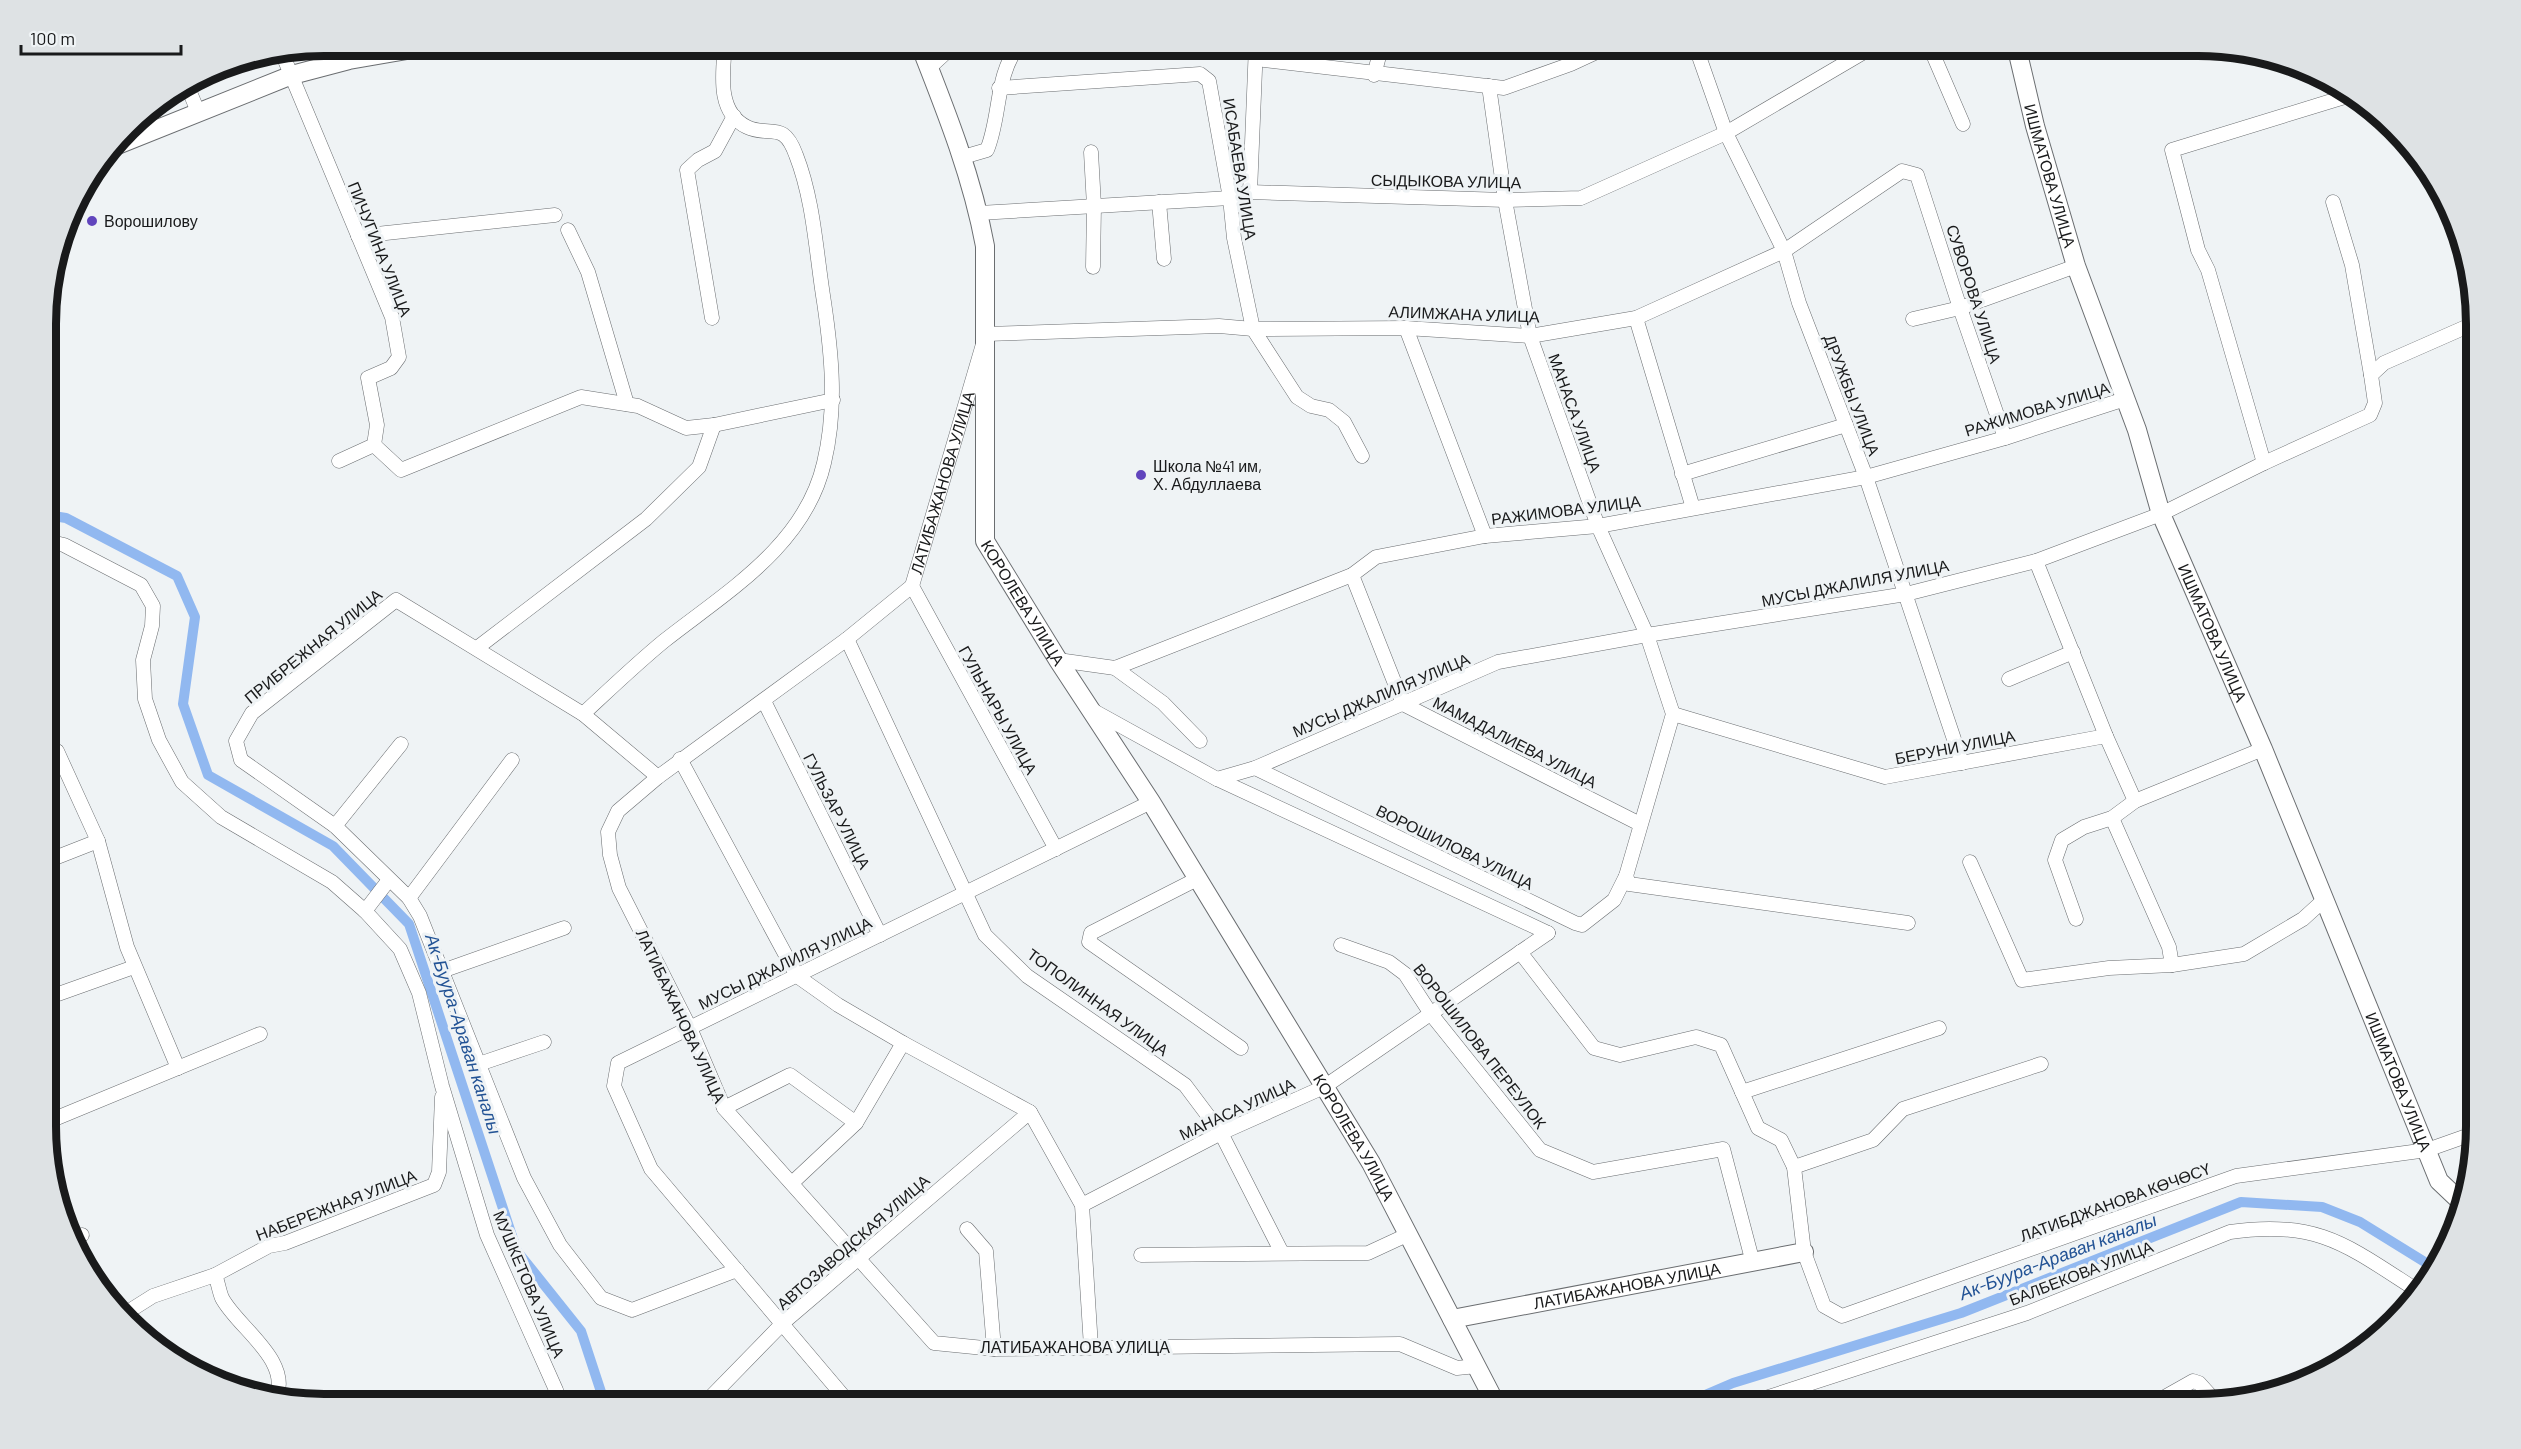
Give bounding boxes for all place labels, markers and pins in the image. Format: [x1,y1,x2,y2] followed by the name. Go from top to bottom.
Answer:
[104,211,198,230] place label: Ворошилову
[85,214,99,228] marker: Ворошилову
[1153,456,1262,493] place label: Школа №41 им, Х. Абдуллаева
[1134,468,1148,482] marker: Школа №41 им, Х. Абдуллаева

